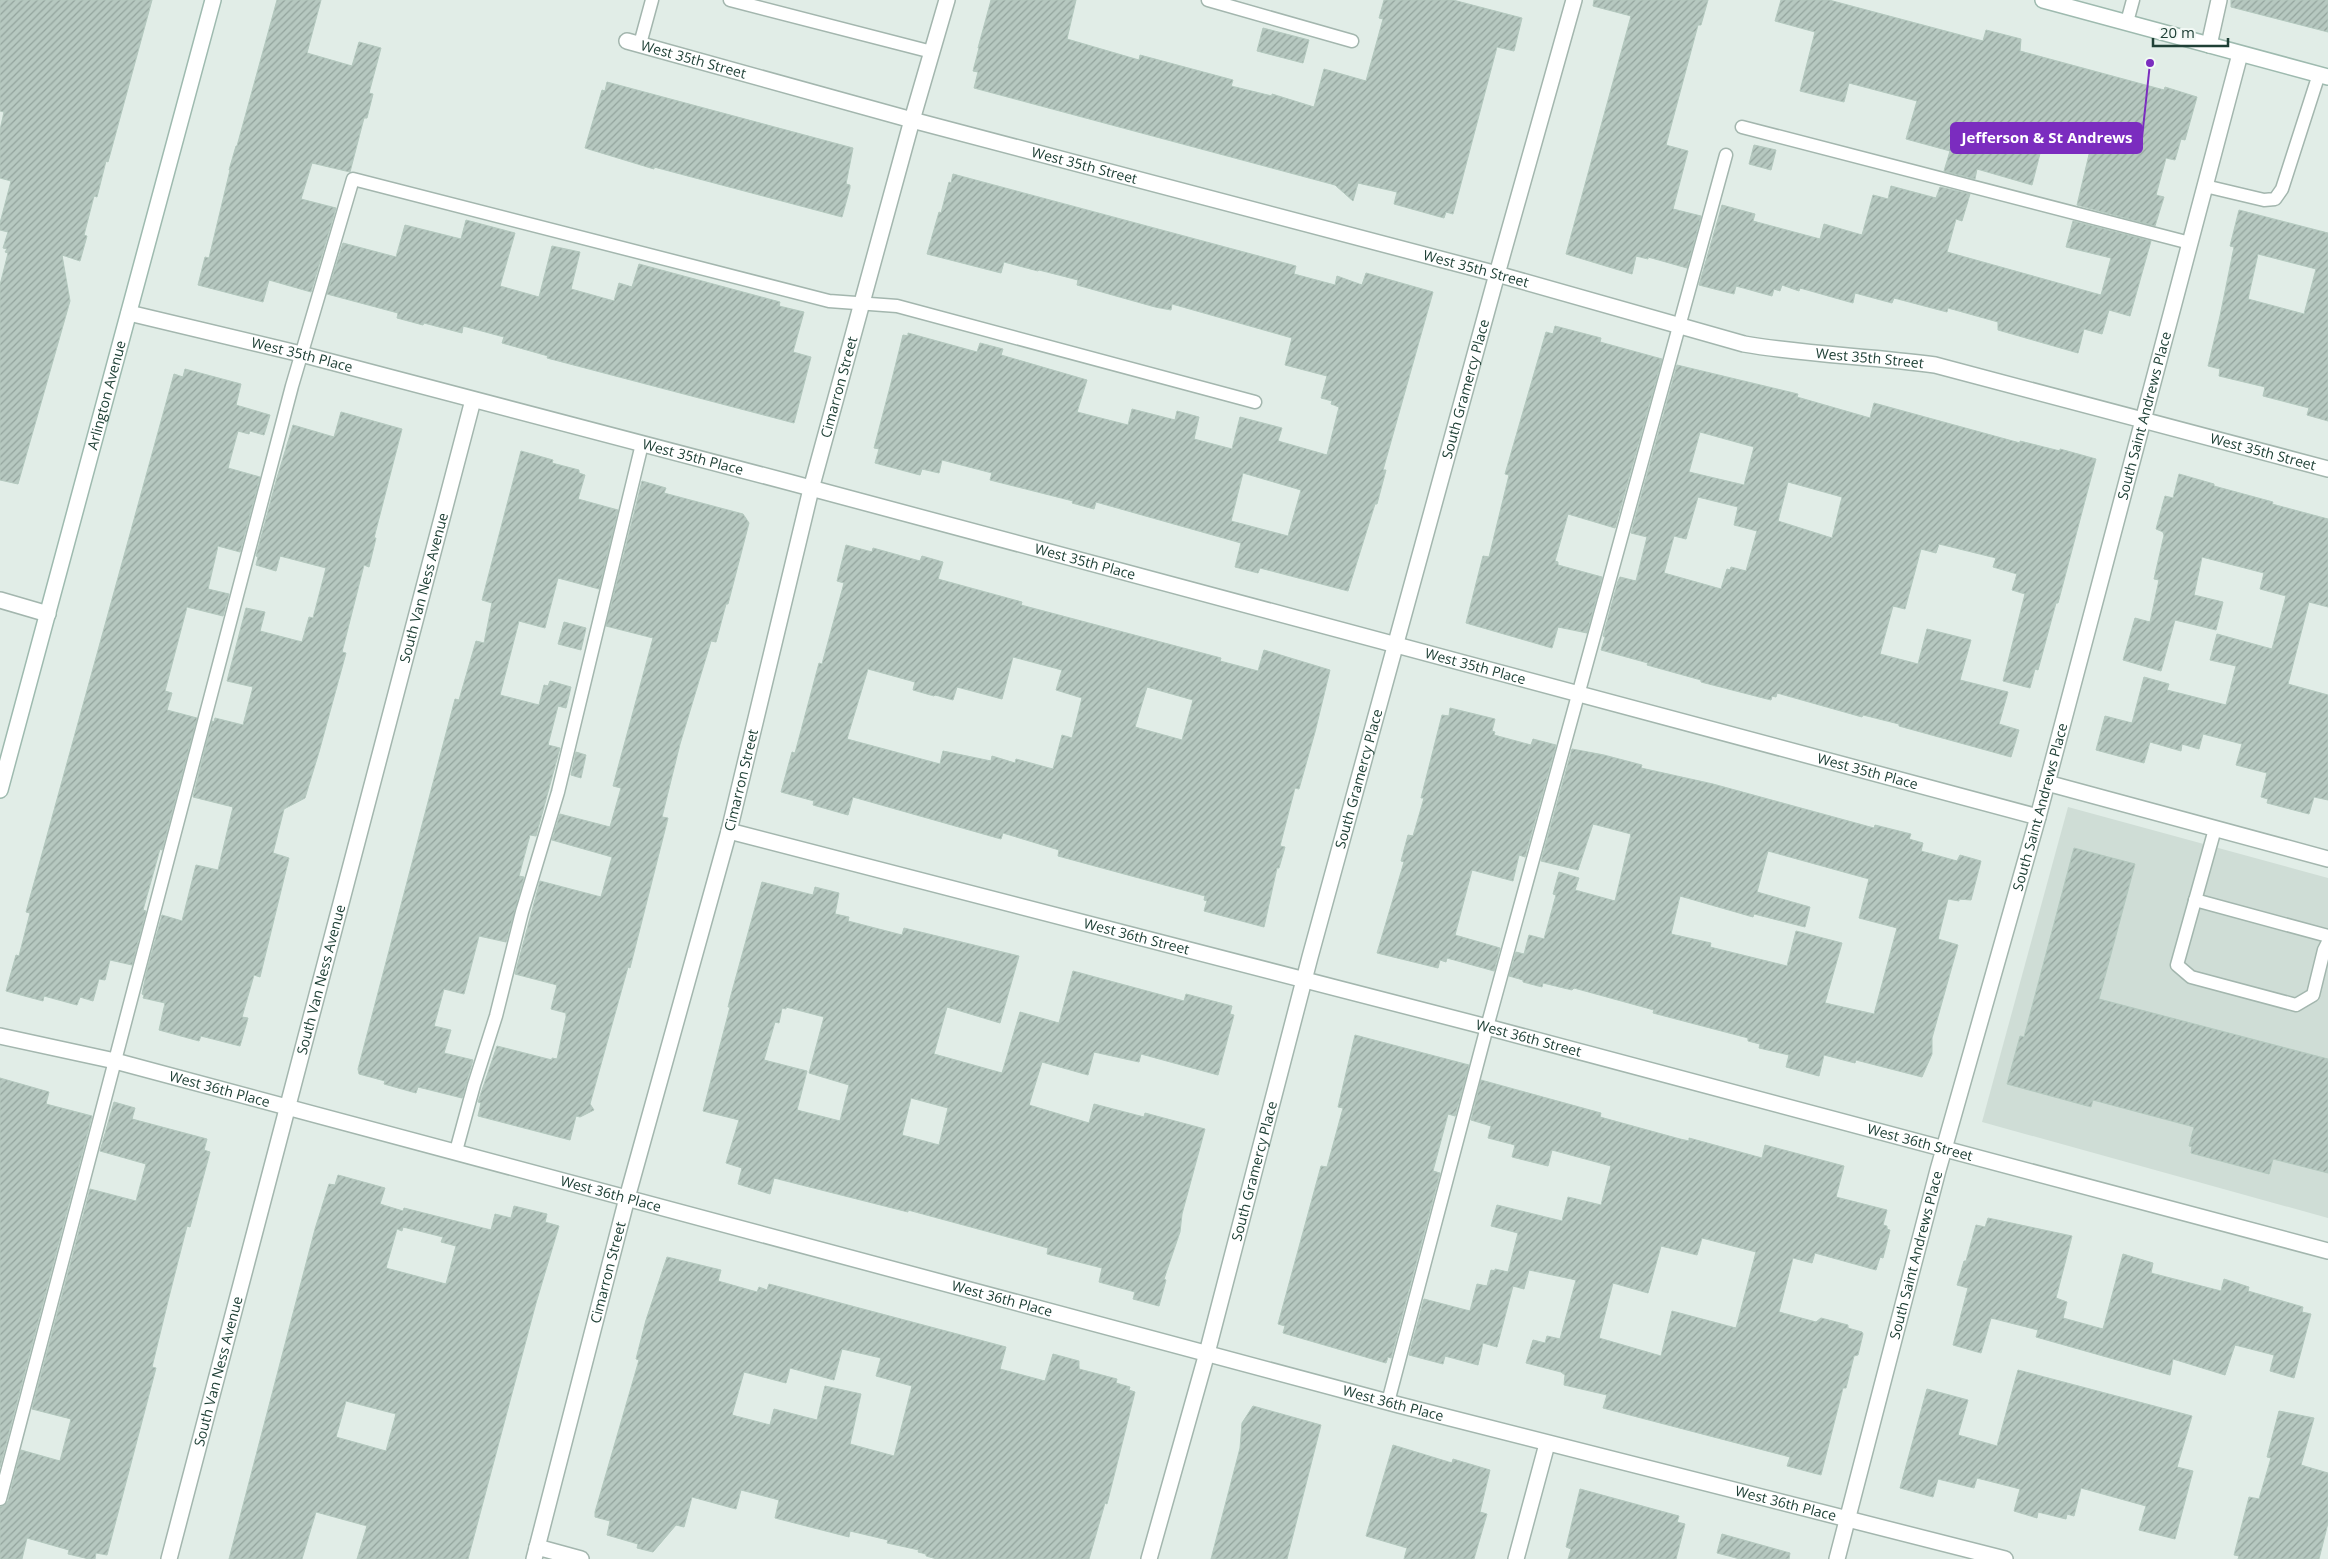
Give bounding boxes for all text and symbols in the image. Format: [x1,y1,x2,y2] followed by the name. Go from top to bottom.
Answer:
[2153,15,2228,47] scale bar
[2160,22,2195,42] text: 20 m
[639,35,748,83] street label: West 35th Street
[1951,123,2142,153] callout: Jefferson & St Andrews
[1959,127,2133,147] text: Jefferson & St Andrews
[1030,142,1139,188] street label: West 35th Street
[1421,245,1531,292] street label: West 35th Street
[1437,317,1493,461] street label: South Gramercy Place
[2112,329,2175,502] street label: South Saint Andrews Place
[250,333,355,376] street label: West 35th Place
[815,334,861,440] street label: Cimarron Street
[82,338,130,452] street label: Arlington Avenue
[1815,343,1925,372] street label: West 35th Street
[2208,428,2318,474] street label: West 35th Street
[640,434,746,479] street label: West 35th Place
[394,510,452,665] street label: South Van Ness Avenue
[1033,538,1138,584] street label: West 35th Place
[1423,643,1528,688] street label: West 35th Place
[1330,707,1387,851] street label: South Gramercy Place
[2008,721,2072,893] street label: South Saint Andrews Place
[719,727,762,833] street label: Cimarron Street
[1815,748,1920,793] street label: West 35th Place
[292,902,349,1057] street label: South Van Ness Avenue
[1082,913,1192,959] street label: West 36th Street
[1474,1015,1584,1061] street label: West 36th Street
[167,1066,272,1111] street label: West 36th Place
[1227,1099,1281,1243] street label: South Gramercy Place
[1865,1119,1975,1165] street label: West 36th Street
[1884,1169,1946,1341] street label: South Saint Andrews Place
[558,1171,664,1216] street label: West 36th Place
[585,1219,630,1325] street label: Cimarron Street
[950,1276,1055,1321] street label: West 36th Place
[189,1294,247,1448] street label: South Van Ness Avenue
[1341,1380,1446,1425] street label: West 36th Place
[1733,1481,1839,1525] street label: West 36th Place

